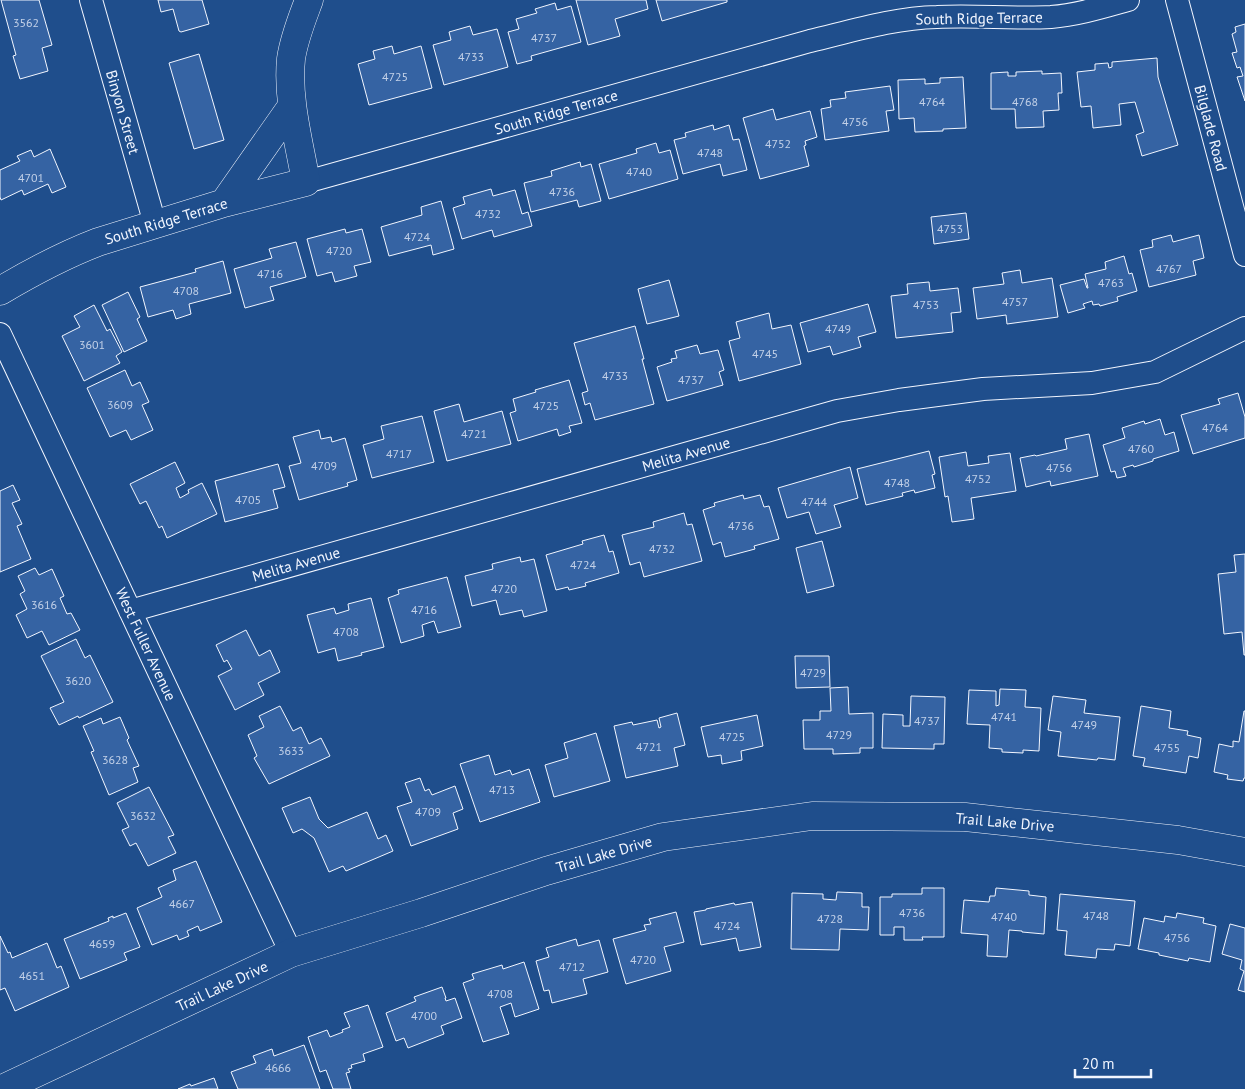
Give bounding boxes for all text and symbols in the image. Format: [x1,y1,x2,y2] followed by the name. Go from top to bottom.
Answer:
[915,7,1043,29] street label: South Ridge Terrace
[13,15,39,30] house number: 3562
[531,30,557,45] house number: 4737
[458,49,484,64] house number: 4733
[102,68,144,156] street label: Binyon Street
[382,69,408,84] house number: 4725
[1190,83,1232,173] street label: Bilglade Road
[492,85,620,139] street label: South Ridge Terrace
[919,94,946,109] house number: 4764
[1012,94,1038,109] house number: 4768
[842,114,868,129] house number: 4756
[765,136,791,151] house number: 4752
[697,145,723,160] house number: 4748
[626,164,653,179] house number: 4740
[18,170,44,185] house number: 4701
[549,184,575,199] house number: 4736
[102,193,230,249] street label: South Ridge Terrace
[475,206,501,221] house number: 4732
[937,221,963,236] house number: 4753
[404,229,431,244] house number: 4724
[326,243,353,258] house number: 4720
[1156,261,1182,276] house number: 4767
[257,266,283,281] house number: 4716
[1098,275,1124,290] house number: 4763
[173,283,199,298] house number: 4708
[1002,294,1028,309] house number: 4757
[913,297,939,312] house number: 4753
[825,321,851,336] house number: 4749
[79,337,105,352] house number: 3601
[752,346,778,361] house number: 4745
[602,368,628,383] house number: 4733
[678,372,704,387] house number: 4737
[107,397,133,412] house number: 3609
[533,398,559,413] house number: 4725
[1202,420,1229,435] house number: 4764
[461,426,487,441] house number: 4721
[640,432,732,476] street label: Melita Avenue
[1128,441,1155,456] house number: 4760
[386,446,412,461] house number: 4717
[311,458,337,473] house number: 4709
[1046,460,1072,475] house number: 4756
[965,471,991,486] house number: 4752
[884,475,910,490] house number: 4748
[235,492,261,507] house number: 4705
[801,494,828,509] house number: 4744
[728,518,754,533] house number: 4736
[649,541,675,556] house number: 4732
[250,542,342,586] street label: Melita Avenue
[570,557,597,572] house number: 4724
[491,581,518,596] house number: 4720
[112,584,180,704] street label: West Fuller Avenue
[31,597,57,612] house number: 3616
[411,602,437,617] house number: 4716
[333,624,359,639] house number: 4708
[800,665,826,680] house number: 4729
[65,673,92,688] house number: 3620
[991,709,1017,724] house number: 4741
[914,713,940,728] house number: 4737
[1071,717,1097,732] house number: 4749
[826,727,852,742] house number: 4729
[719,729,745,744] house number: 4725
[636,739,662,754] house number: 4721
[1154,740,1180,755] house number: 4755
[278,743,304,758] house number: 3633
[102,752,128,767] house number: 3628
[489,782,515,797] house number: 4713
[415,804,441,819] house number: 4709
[130,808,156,823] house number: 3632
[955,808,1055,836] street label: Trail Lake Drive
[554,831,654,877] street label: Trail Lake Drive
[169,896,195,911] house number: 4667
[899,905,925,920] house number: 4736
[1083,908,1109,923] house number: 4748
[991,909,1018,924] house number: 4740
[817,911,843,926] house number: 4728
[714,918,741,933] house number: 4724
[1164,930,1190,945] house number: 4756
[89,936,115,951] house number: 4659
[630,952,657,967] house number: 4720
[173,957,271,1015] street label: Trail Lake Drive
[559,959,585,974] house number: 4712
[19,968,45,983] house number: 4651
[487,986,513,1001] house number: 4708
[411,1008,438,1023] house number: 4700
[1075,1046,1151,1078] scale bar
[1082,1054,1115,1073] text: 20 m
[265,1060,291,1075] house number: 4666

